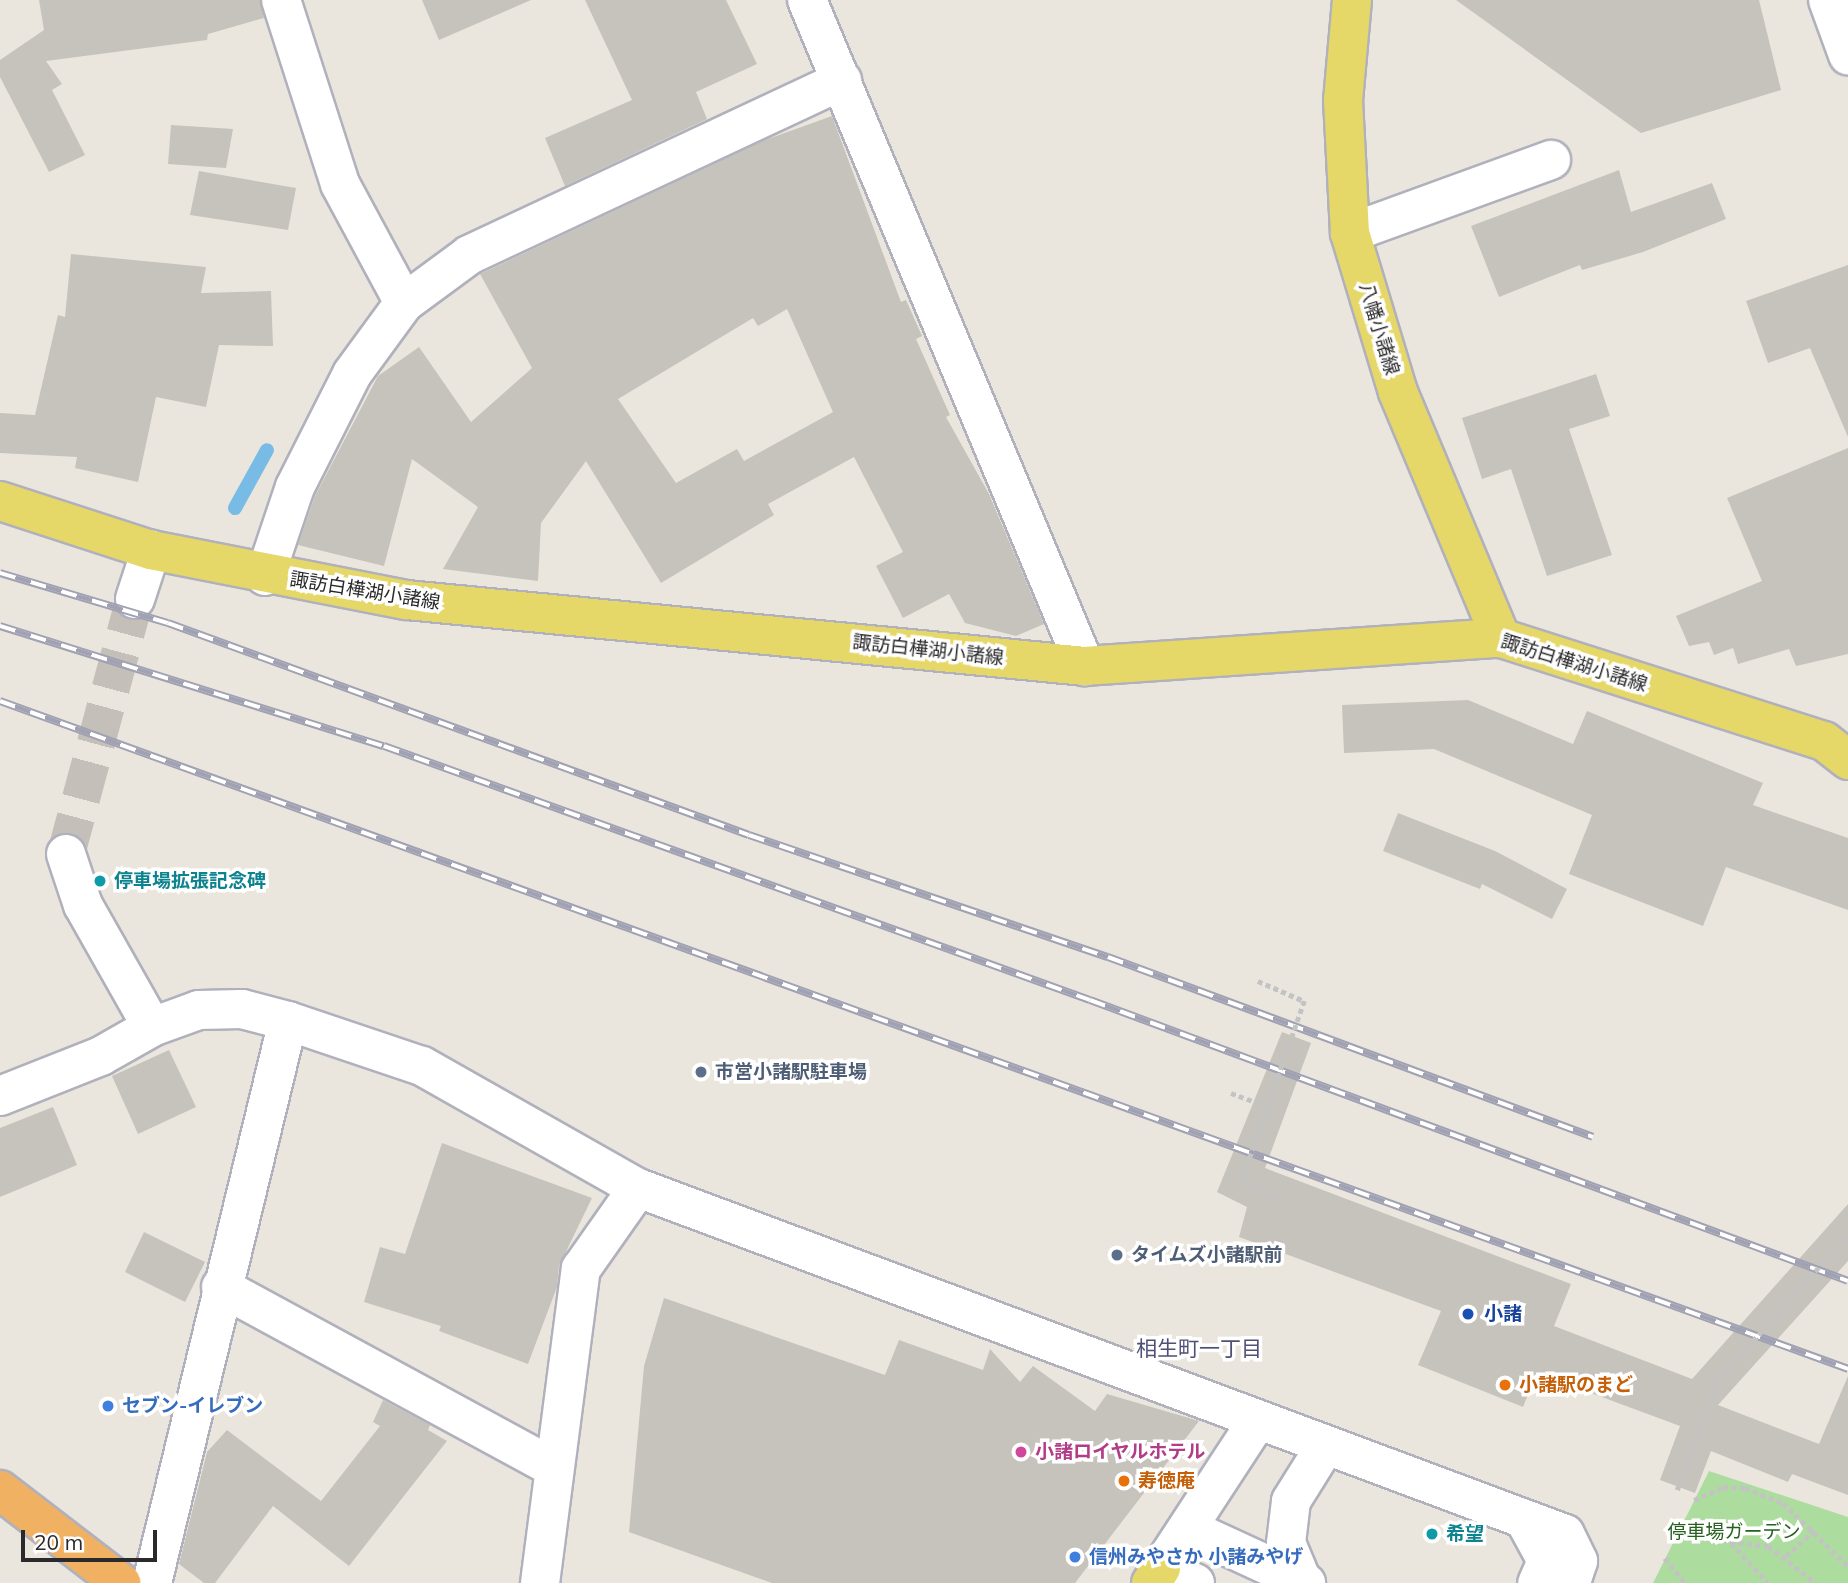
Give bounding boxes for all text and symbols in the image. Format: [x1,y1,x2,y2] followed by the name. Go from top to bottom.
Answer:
[1354,280,1404,378] street label: 八幡小諸線
[288,568,442,614] street label: 諏訪白樺湖小諸線
[1498,630,1650,696] street label: 諏訪白樺湖小諸線
[851,631,1005,669] street label: 諏訪白樺湖小諸線
[114,870,266,892] place label: 停車場拡張記念碑
[92,873,108,889] marker: 停車場拡張記念碑
[715,1061,867,1083] place label: 市営小諸駅駐車場
[693,1064,709,1080] marker: 市営小諸駅駐車場
[1131,1244,1283,1266] place label: タイムズ小諸駅前
[1109,1247,1125,1263] marker: タイムズ小諸駅前
[1484,1303,1522,1325] place label: 小諸
[1458,1304,1478,1324] marker: 小諸
[1136,1335,1262,1361] district label: 相生町一丁目
[1519,1374,1633,1396] place label: 小諸駅のまど
[1497,1377,1513,1393] marker: 小諸駅のまど
[122,1395,263,1417] place label: セブン-イレブン
[100,1398,116,1414] marker: セブン-イレブン
[1035,1441,1206,1463] place label: 小諸ロイヤルホテル
[1013,1444,1029,1460] marker: 小諸ロイヤルホテル
[1138,1470,1195,1492] place label: 寿徳庵
[1116,1473,1132,1489] marker: 寿徳庵
[24,1516,161,1560] scale bar
[1668,1521,1800,1543] park label: 停車場ガーデン
[1446,1523,1484,1545] place label: 希望
[1424,1526,1440,1542] marker: 希望
[34,1529,83,1555] text: 20 m
[1089,1546,1303,1568] place label: 信州みやさか 小諸みやげ
[1067,1549,1083,1565] marker: 信州みやさか 小諸みやげ

